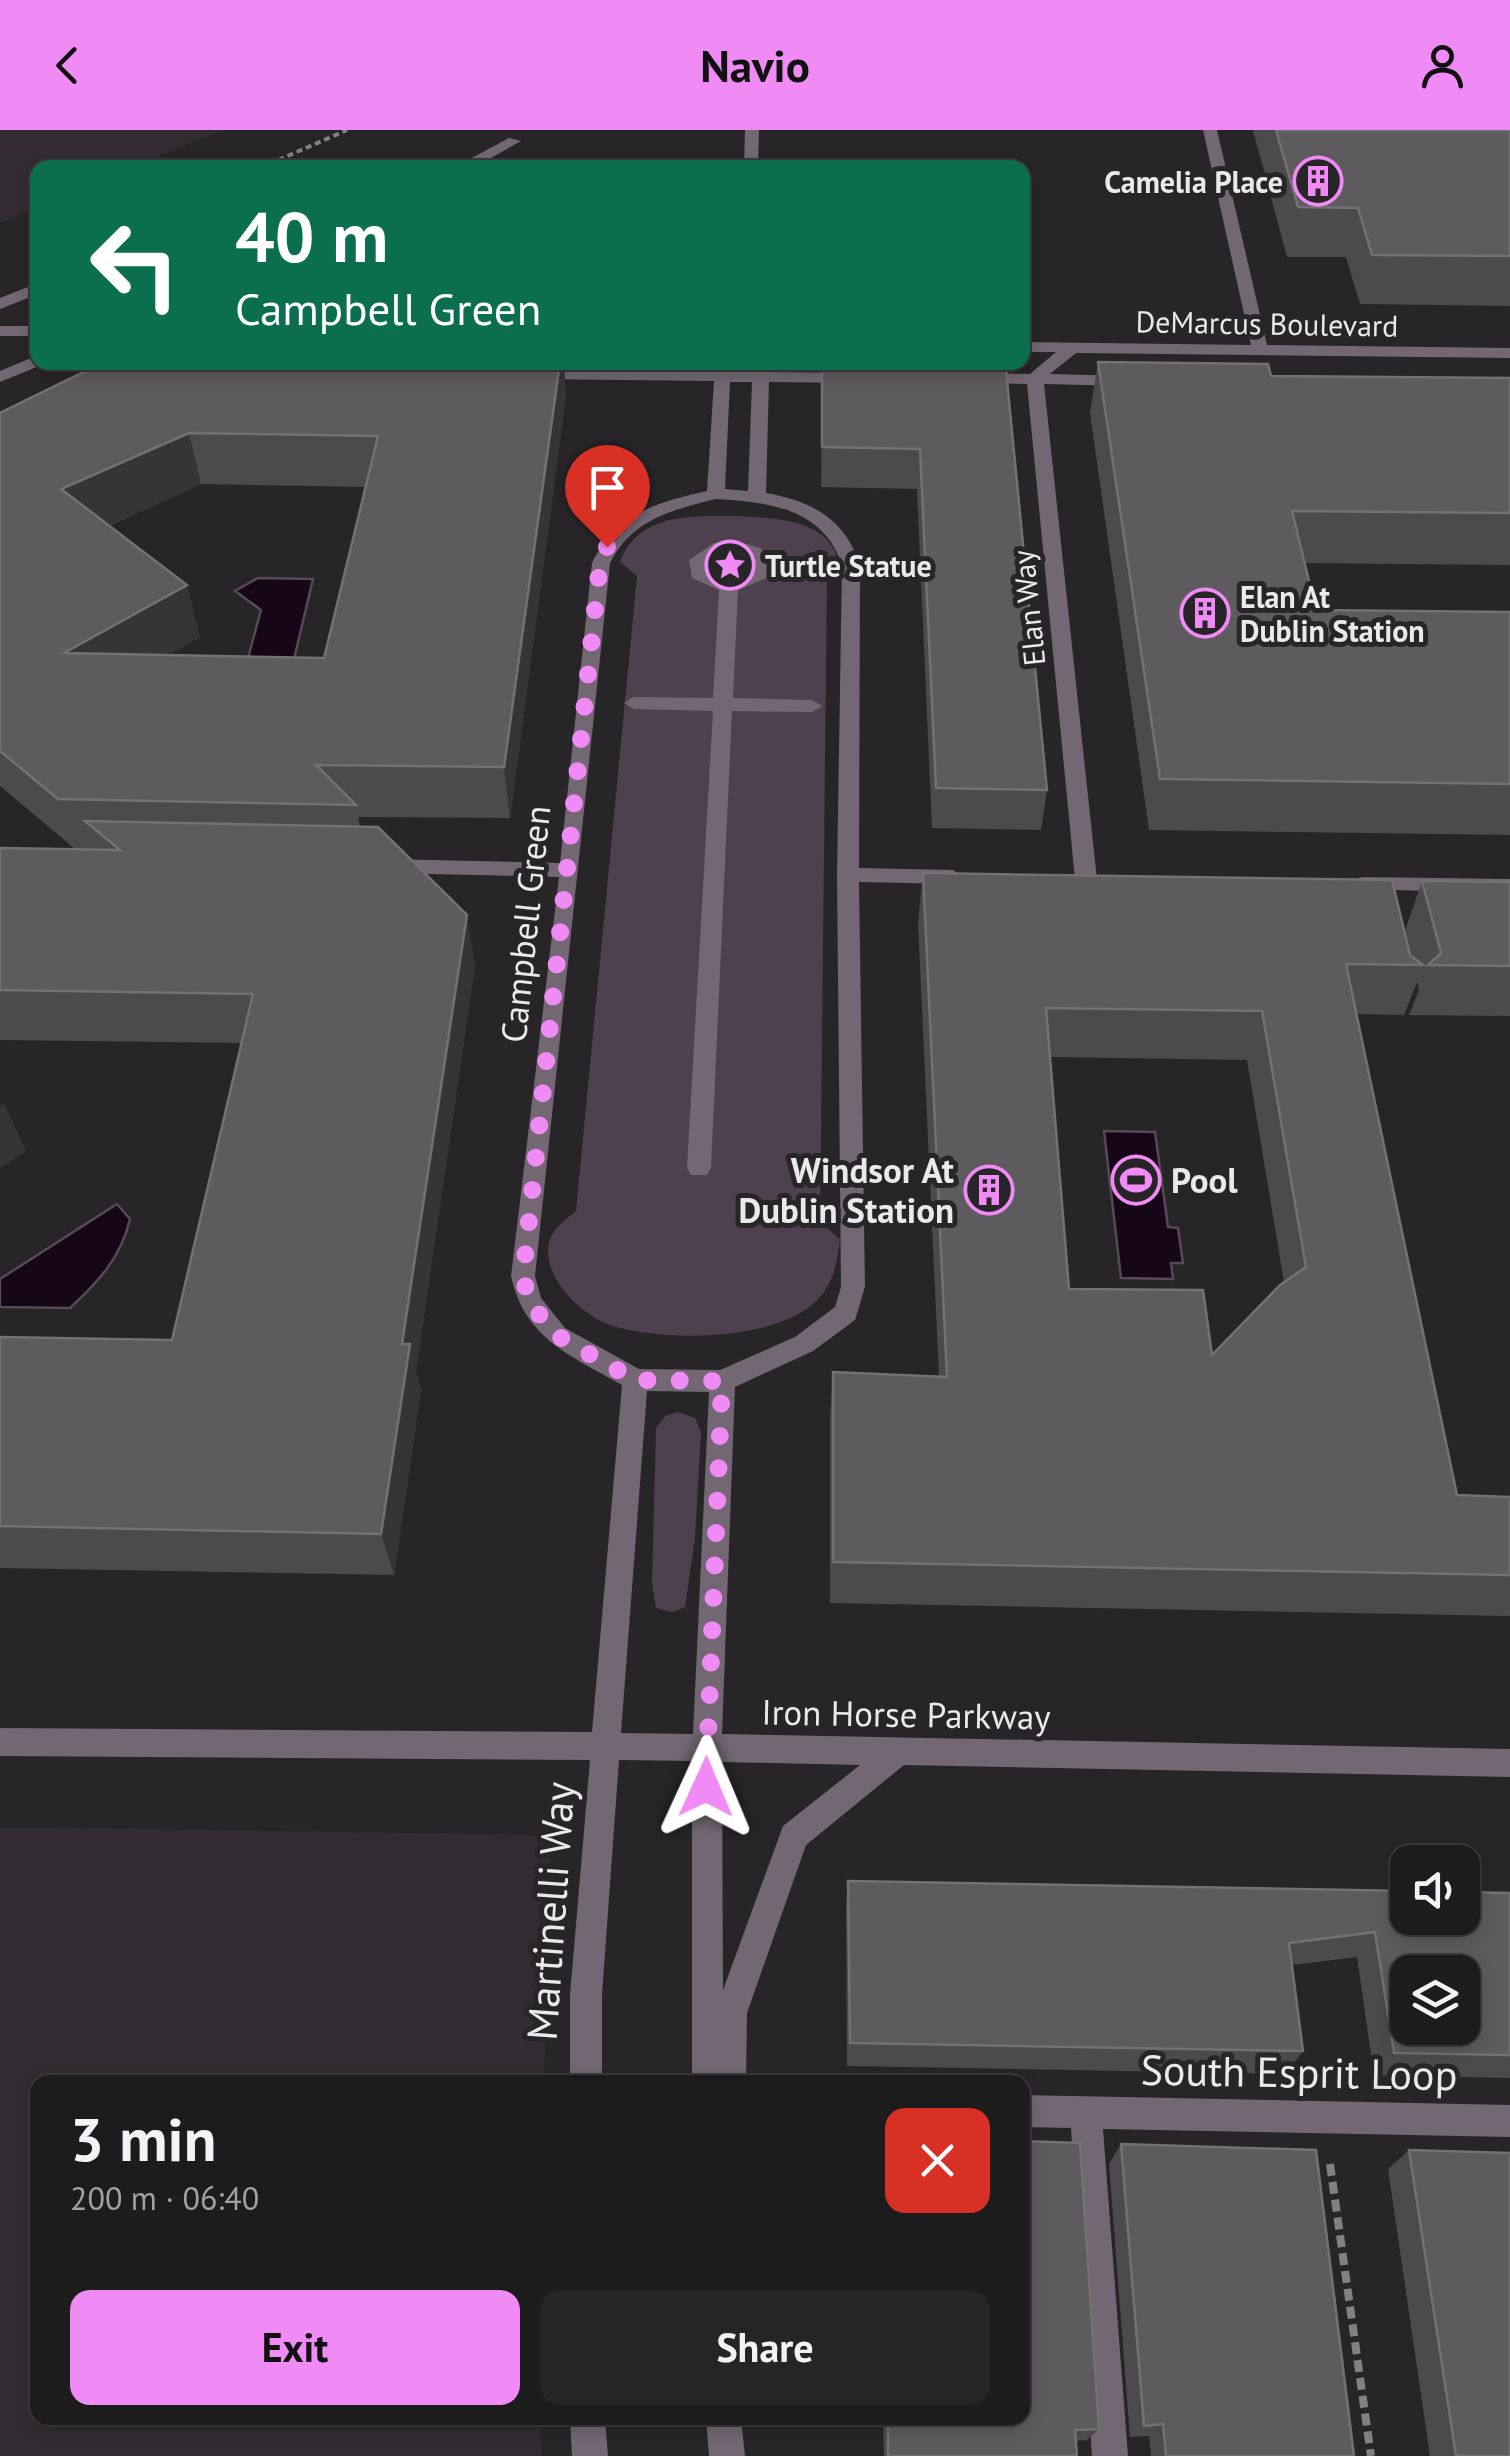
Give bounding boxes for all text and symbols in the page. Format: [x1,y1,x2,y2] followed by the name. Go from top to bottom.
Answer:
[700,36,810,94] text: Navio
[40,38,95,93] icon: back
[1415,38,1470,93] icon: person
[1292,155,1344,207] building icon: Camelia Place
[1104,162,1283,201] place label: Camelia Place
[235,191,388,281] text: 40 m
[70,200,200,330] icon: left
[235,279,541,337] text: Campbell Green
[1135,301,1399,345] street label: DeMarcus Boulevard
[565,445,650,548] pin
[580,460,635,515] icon: arrive
[704,539,756,591] place icon: Turtle Statue
[765,546,932,585] place label: Turtle Statue
[1003,548,1053,668] street label: Elan Way
[1240,577,1425,650] place label: Elan At Dublin Station
[1179,587,1231,639] building icon: Elan At Dublin Station
[490,803,560,1045] street label: Campbell Green
[739,1147,955,1233] place label: Windsor At Dublin Station
[1110,1154,1162,1206] sports icon: Pool
[1171,1157,1238,1203] place label: Pool
[963,1164,1015,1216] building icon: Windsor At Dublin Station
[761,1688,1051,1740] street label: Iron Horse Parkway
[654,1735,758,1839] position arrow
[514,1779,586,2042] street label: Martinelli Way
[1390,1845,1480,2045] map controls
[1390,1845,1480,1935] button: sound
[1390,1955,1480,2045] button: layers
[1140,2042,1458,2102] street label: South Esprit Loop
[70,2100,216,2178] text: 3 min
[885,2108,990,2213] button: close
[70,2177,259,2219] text: 200 m · 06:40
[70,2290,520,2405] button: Exit
[540,2290,990,2405] button: Share

